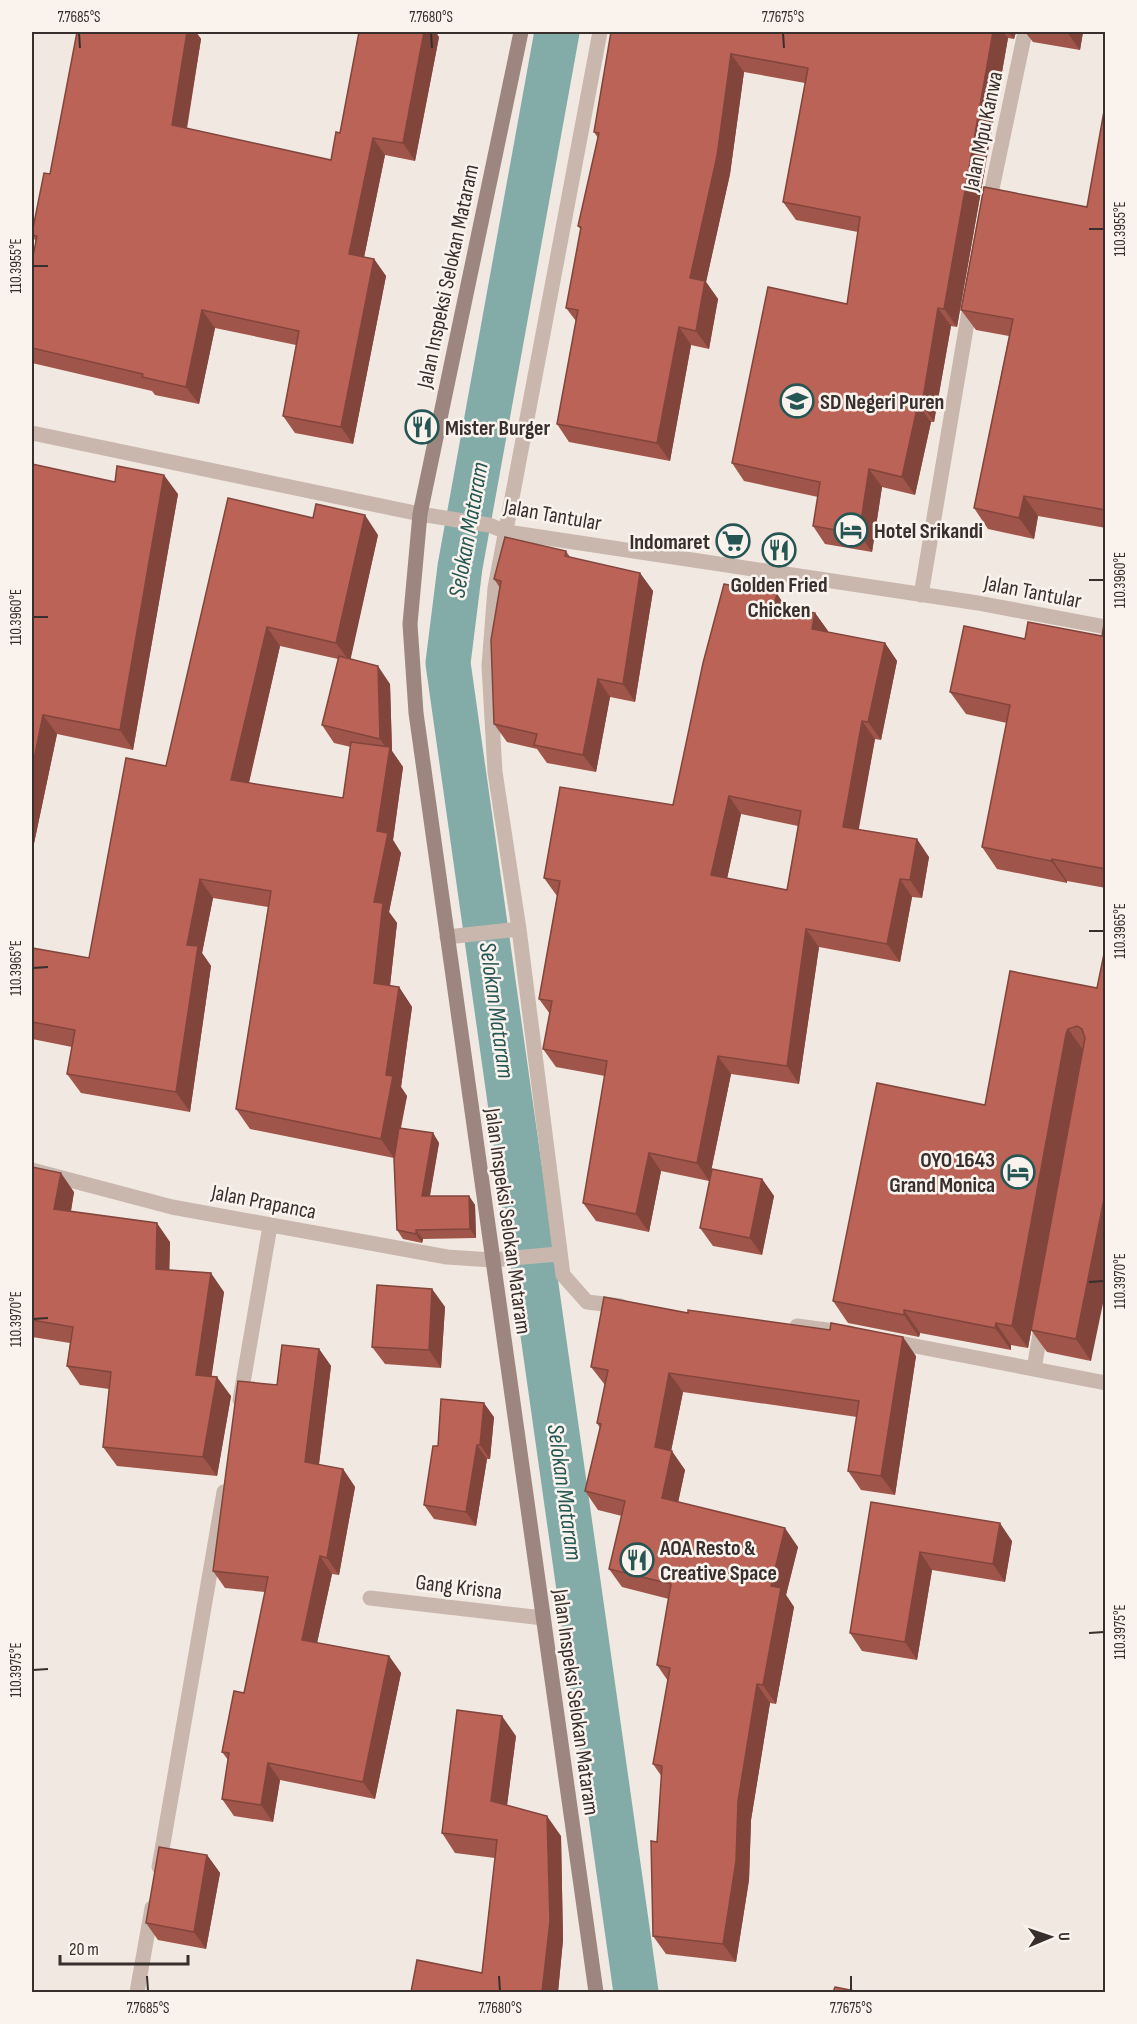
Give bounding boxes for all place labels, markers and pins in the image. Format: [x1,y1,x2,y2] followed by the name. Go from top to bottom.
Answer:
[779,383,815,419] school or university icon: SD Negeri Puren
[820,389,944,416] place label: SD Negeri Puren
[404,409,440,445] restaurant icon: Mister Burger
[445,415,550,442] place label: Mister Burger
[833,512,869,548] hotel icon: Hotel Srikandi
[874,518,983,545] place label: Hotel Srikandi
[715,523,751,559] supermarket icon: Indomaret
[629,529,710,556] place label: Indomaret
[761,532,797,568] restaurant icon: Golden Fried Chicken
[730,572,828,624] place label: Golden Fried Chicken
[889,1147,995,1199] place label: OYO 1643 Grand Monica
[1000,1154,1036,1190] hotel icon: OYO 1643 Grand Monica
[659,1535,777,1587] place label: AOA Resto & Creative Space
[619,1542,655,1578] restaurant icon: AOA Resto & Creative Space

